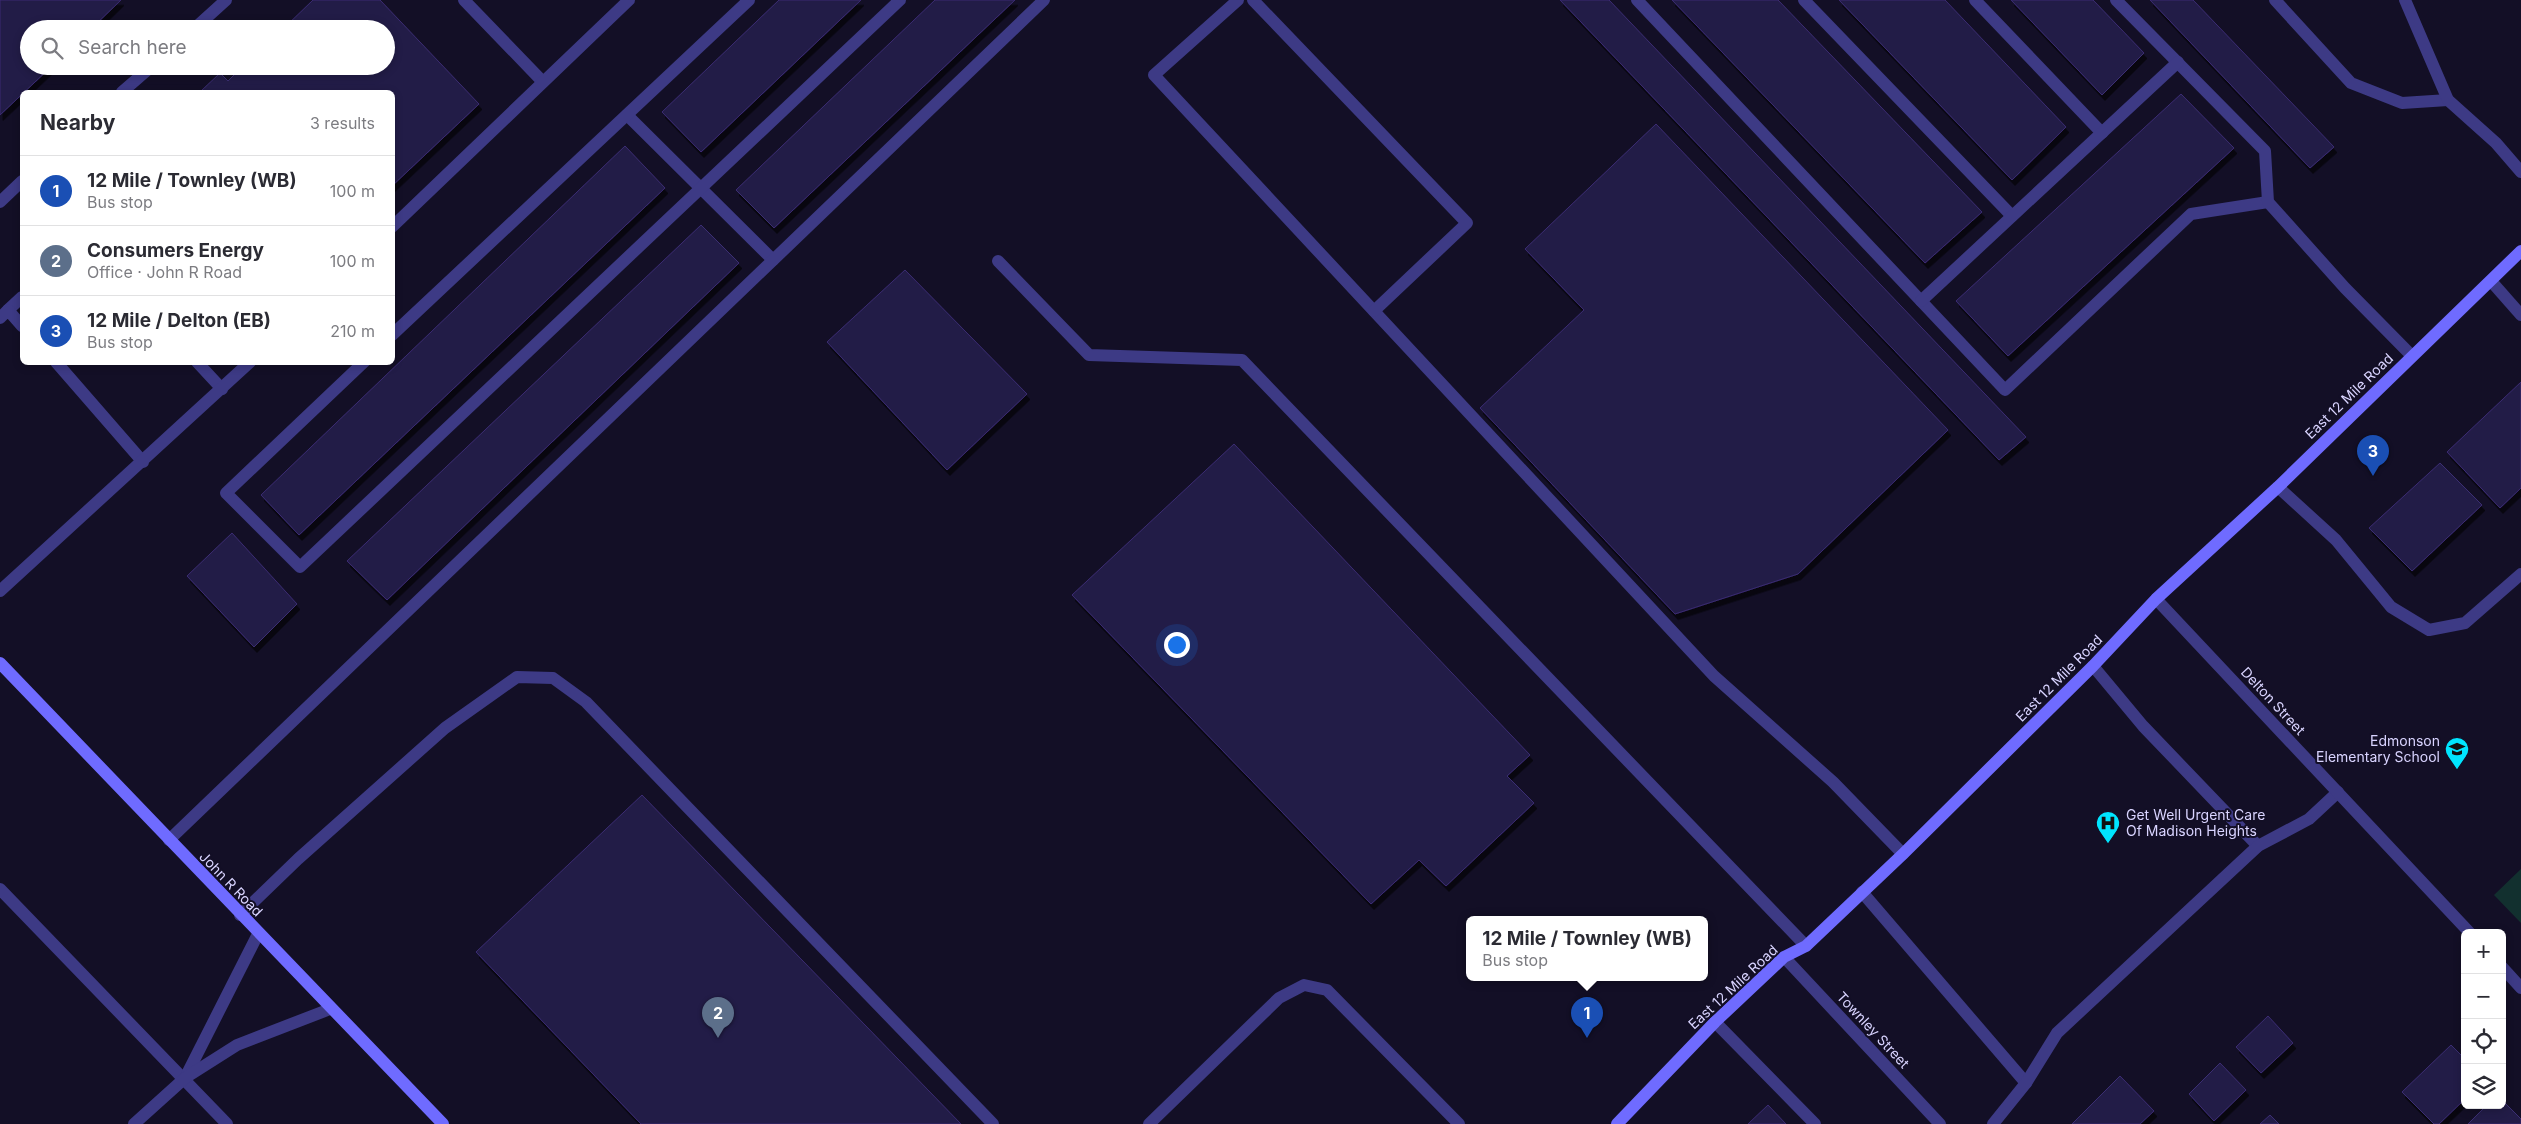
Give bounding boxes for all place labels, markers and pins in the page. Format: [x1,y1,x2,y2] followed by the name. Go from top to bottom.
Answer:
[2357,435,2389,476] pin: 3
[2316,732,2440,765] place label: Edmonson Elementary School
[2444,736,2470,770] school or university icon: Edmonson Elementary School
[2126,806,2265,839] place label: Get Well Urgent Care Of Madison Heights
[2095,810,2121,844] hospital icon: Get Well Urgent Care Of Madison Heights
[702,997,734,1038] pin: 2
[1571,997,1603,1038] pin: 1

